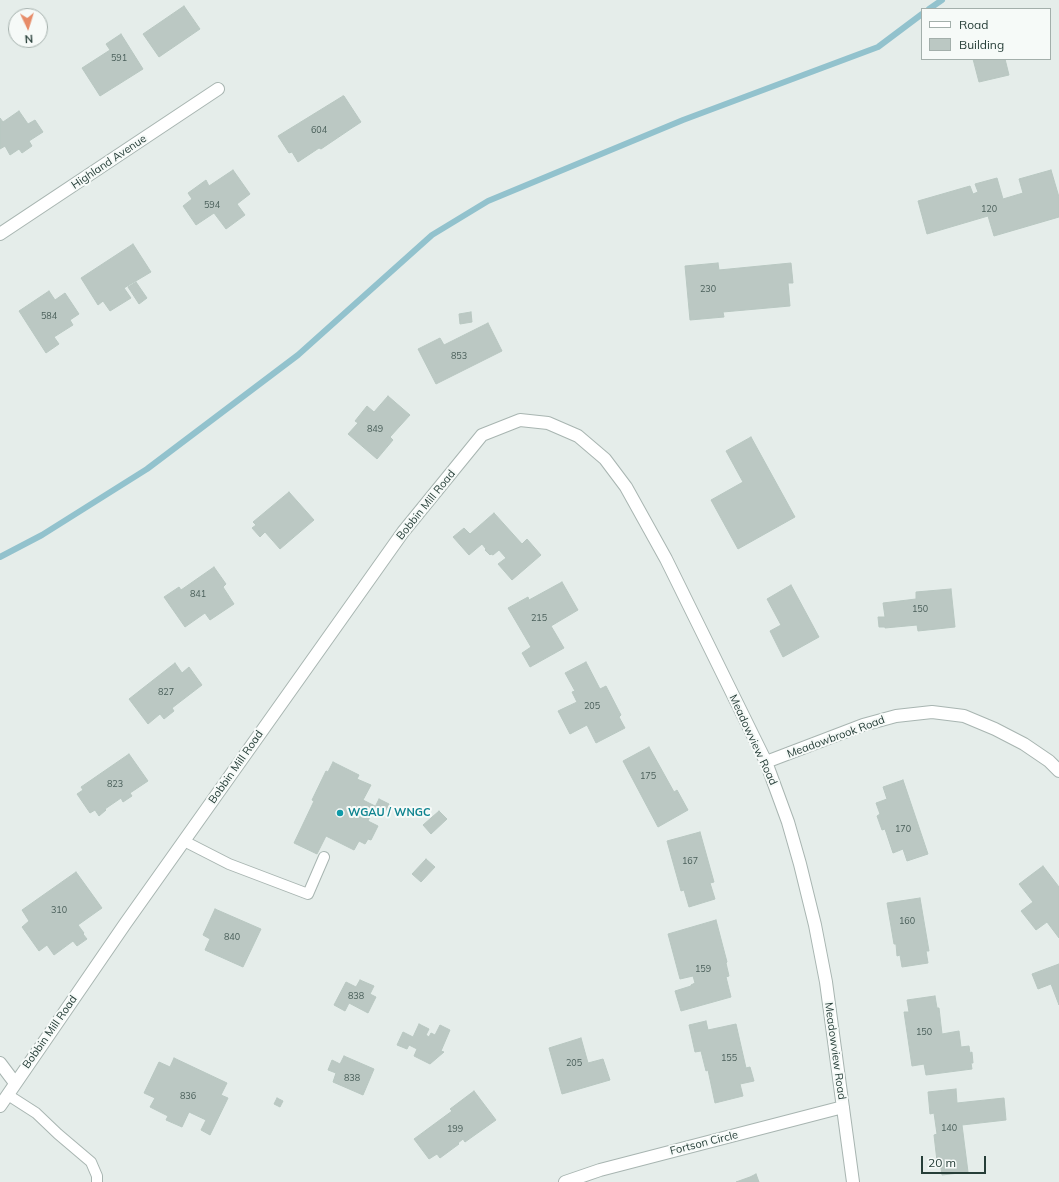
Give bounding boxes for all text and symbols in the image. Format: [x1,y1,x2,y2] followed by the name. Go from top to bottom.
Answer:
[8,8,48,48] north arrow
[921,8,1051,60] legend
[959,17,988,32] text: Road
[24,32,33,46] text: N
[959,37,1004,52] text: Building
[111,53,127,63] house number: 591
[311,125,327,135] house number: 604
[69,132,149,192] street label: Highland Avenue
[204,200,220,210] house number: 594
[981,204,997,214] house number: 120
[700,284,716,294] house number: 230
[41,311,57,321] house number: 584
[451,351,467,361] house number: 853
[367,424,383,434] house number: 849
[394,467,458,543] street label: Bobbin Mill Road
[190,589,206,599] house number: 841
[912,604,928,614] house number: 150
[531,613,547,623] house number: 215
[158,687,174,697] house number: 827
[726,693,780,787] street label: Meadowview Road
[584,701,600,711] house number: 205
[785,713,887,761] street label: Meadowbrook Road
[206,728,266,806] street label: Bobbin Mill Road
[640,771,656,781] house number: 175
[107,779,123,789] house number: 823
[348,806,430,820] place label: WGAU / WNGC
[335,808,345,818] marker: WGAU / WNGC
[895,824,911,834] house number: 170
[682,856,698,866] house number: 167
[51,905,67,915] house number: 310
[899,916,915,926] house number: 160
[224,932,240,942] house number: 840
[695,964,711,974] house number: 159
[348,991,364,1001] house number: 838
[20,993,80,1071] street label: Bobbin Mill Road
[822,1001,848,1101] street label: Meadowview Road
[916,1027,932,1037] house number: 150
[721,1053,737,1063] house number: 155
[566,1058,582,1068] house number: 205
[344,1073,360,1083] house number: 838
[180,1091,196,1101] house number: 836
[941,1123,957,1133] house number: 140
[447,1124,463,1134] house number: 199
[669,1128,739,1158] street label: Fortson Circle
[923,1148,988,1174] scale bar
[928,1155,956,1170] text: 20 m

